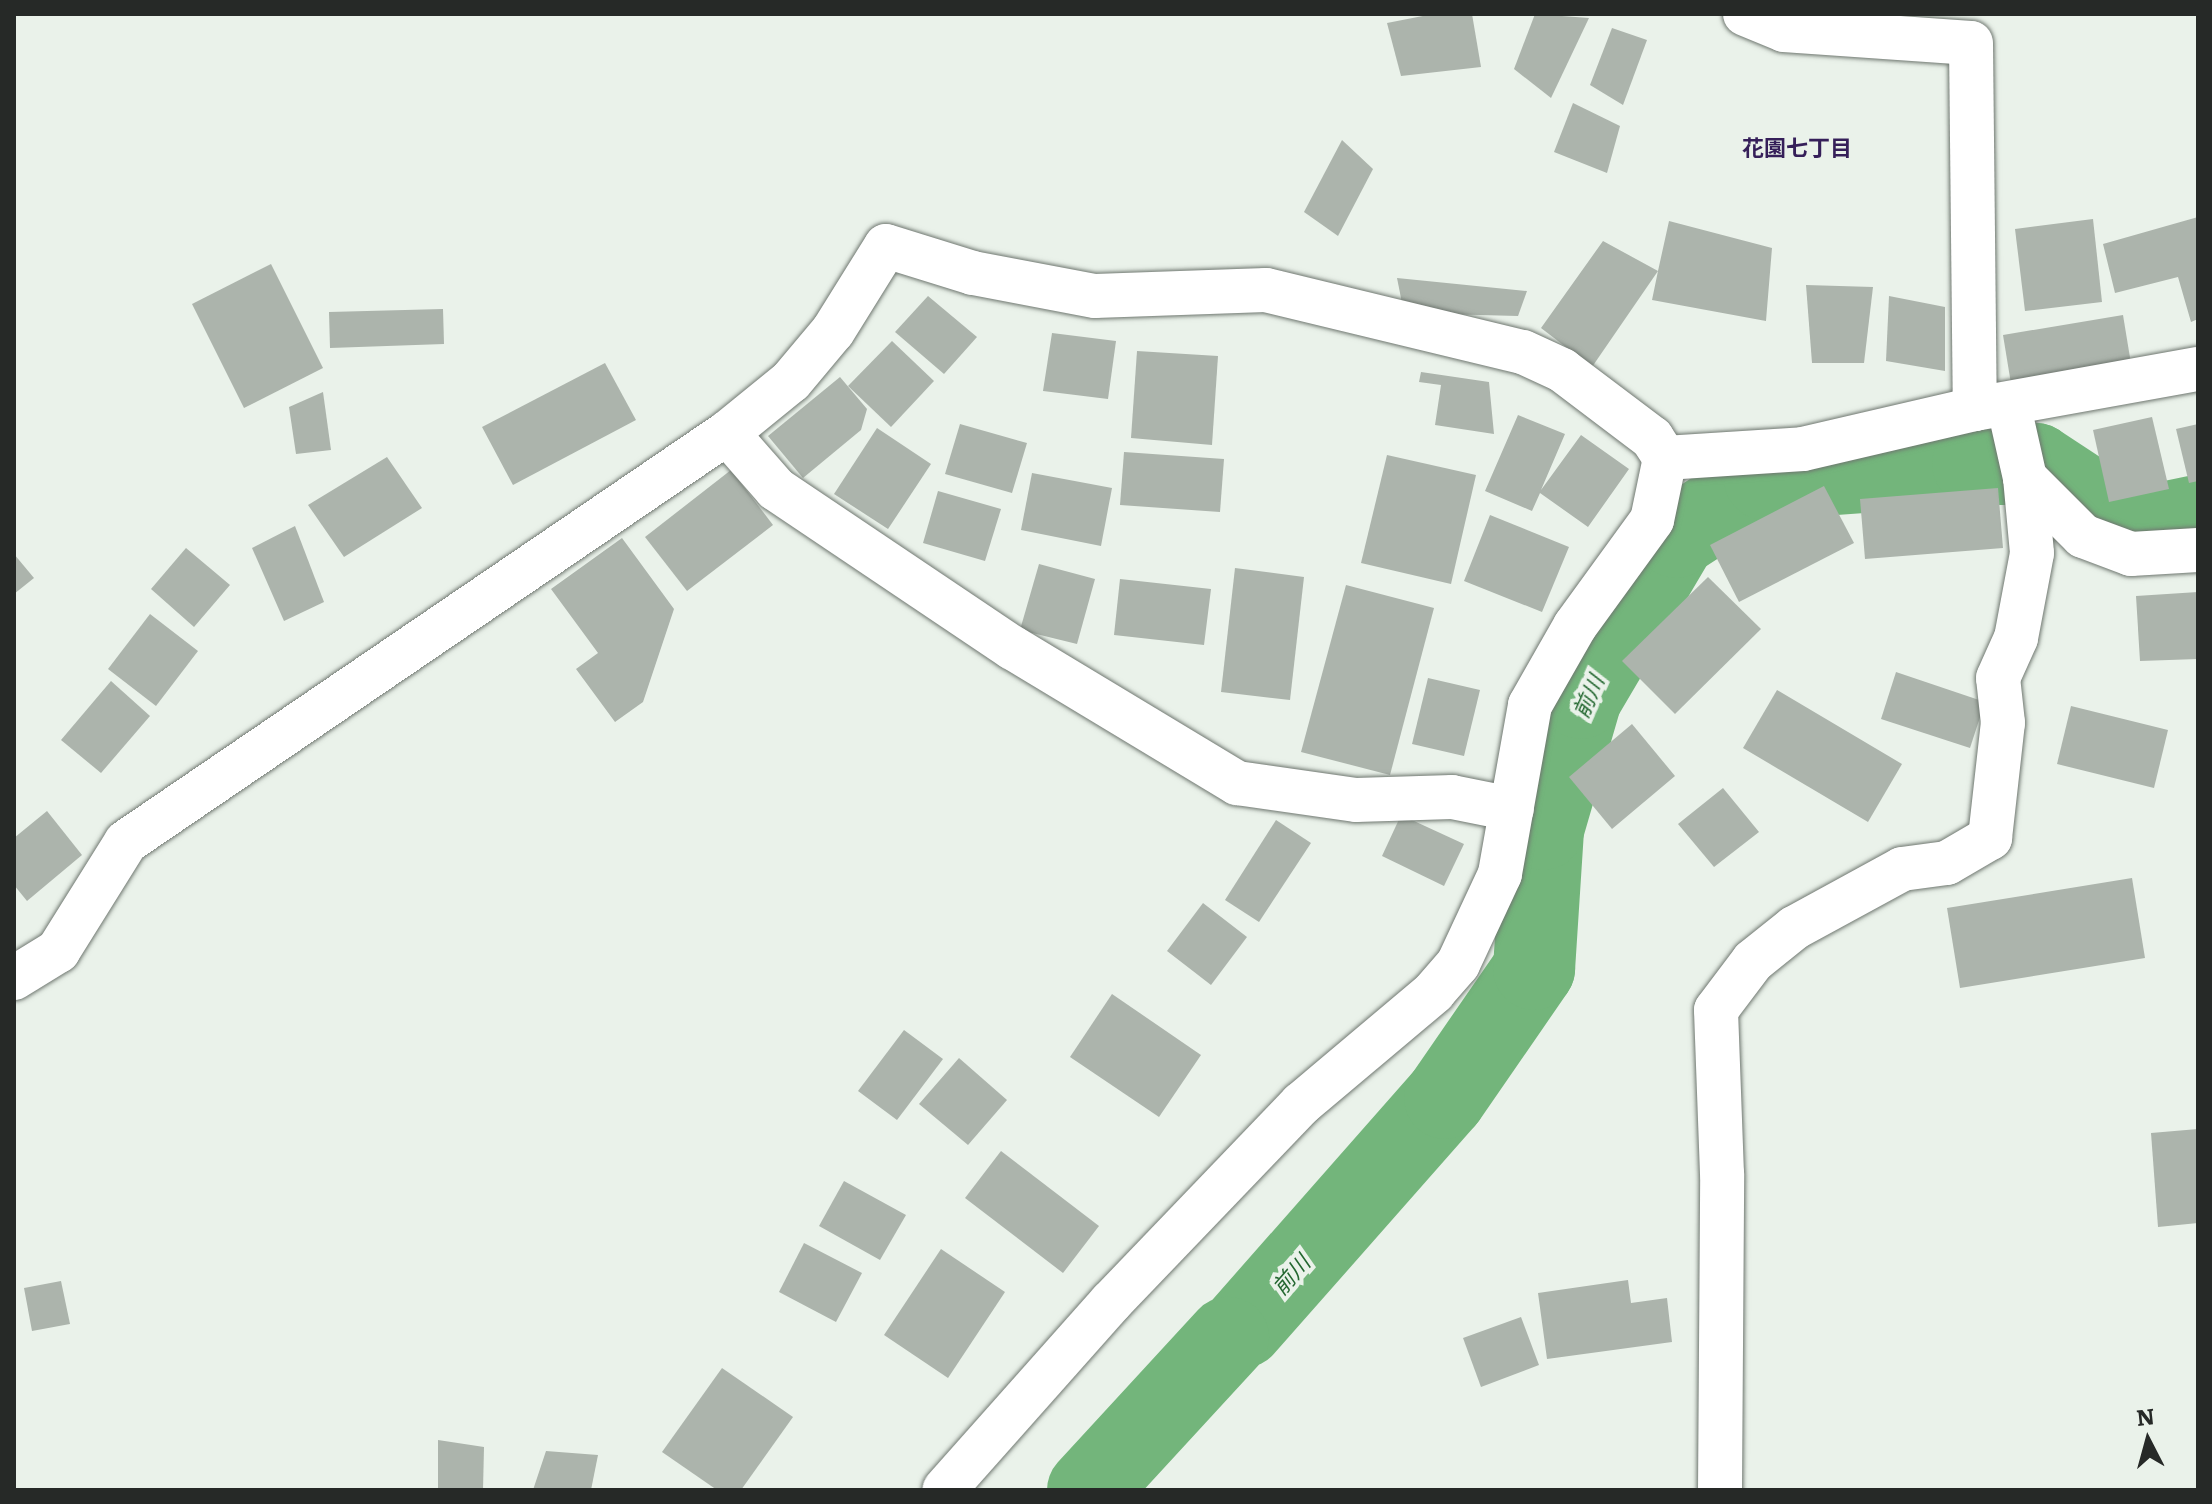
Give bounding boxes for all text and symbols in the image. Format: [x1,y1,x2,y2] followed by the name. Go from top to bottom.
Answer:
[1742,134,1852,160] district label: 花園七丁目
[1566,671,1608,721] water label: 前川
[1266,1249,1314,1299] water label: 前川
[2135,1398,2156,1433] text: N
[2108,1400,2188,1480] north arrow

